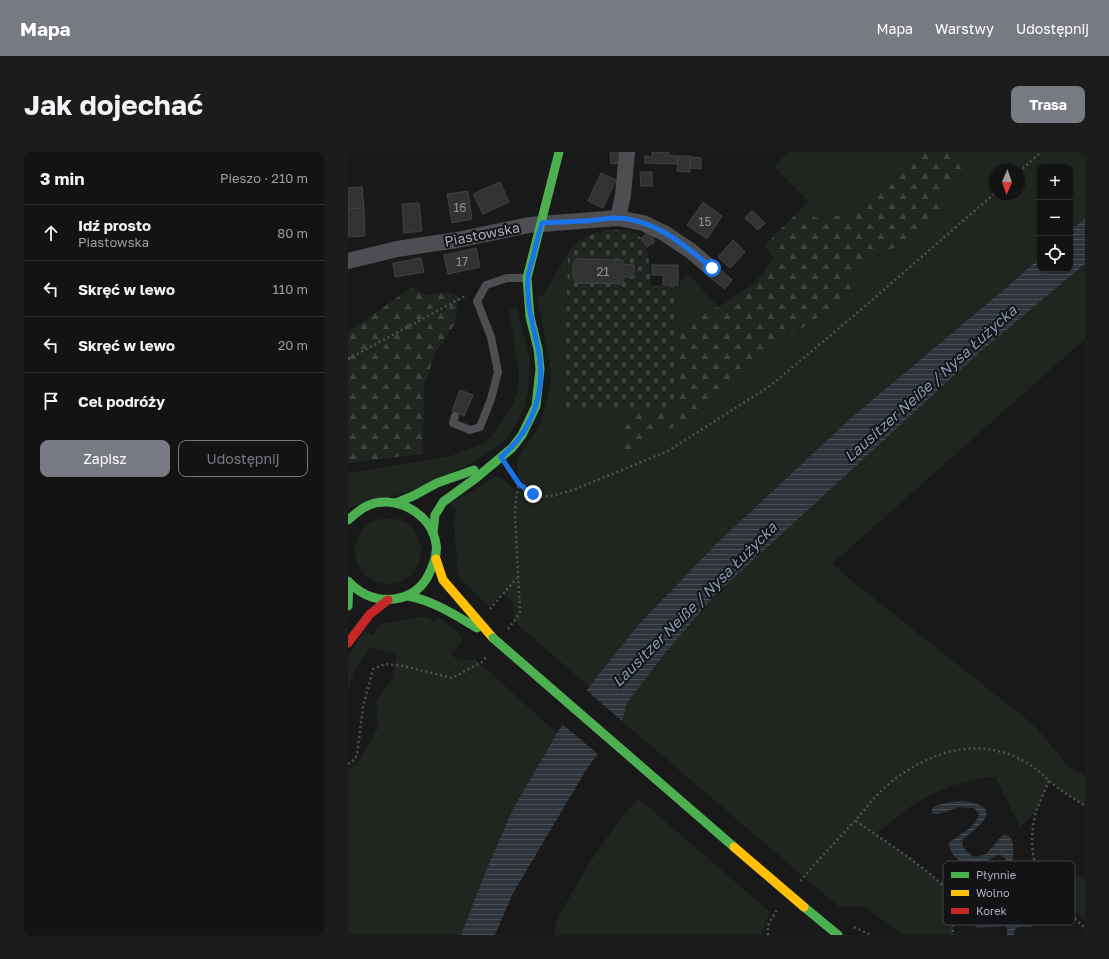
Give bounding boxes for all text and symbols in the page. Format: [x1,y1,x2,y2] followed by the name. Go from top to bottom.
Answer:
[20,17,71,40] text: Mapa
[877,20,913,37] text: Mapa
[935,20,994,37] text: Warstwy
[1016,20,1089,37] text: Udostępnij
[1011,86,1085,123] button: Trasa
[24,88,203,121] text: Jak dojechać
[989,164,1025,200] north arrow
[1037,164,1073,272] map controls
[1037,164,1073,200] button: +
[40,168,84,189] text: 3 min
[220,170,308,186] text: Pieszo · 210 m
[453,200,467,215] house number: 16
[1037,200,1073,236] button: −
[699,214,711,229] house number: 15
[78,216,151,234] text: Idź prosto
[443,218,521,250] street label: Piastowska
[40,222,62,244] icon: ahead
[277,225,308,241] text: 80 m
[78,234,149,250] text: Piastowska
[1037,236,1073,272] button: locate
[456,254,468,269] house number: 17
[703,259,721,277] route start
[597,264,610,279] house number: 21
[40,278,62,300] icon: left
[78,280,175,298] text: Skręć w lewo
[273,281,308,297] text: 110 m
[840,301,1021,466] water label: Lausitzer Neiße / Nysa Łużycka
[40,334,62,356] icon: left
[78,336,175,354] text: Skręć w lewo
[278,337,308,353] text: 20 m
[40,390,62,412] icon: arrive
[78,392,165,410] text: Cel podróży
[40,440,170,477] button: Zapisz
[178,440,308,477] button: Udostępnij
[524,485,542,503] route end
[608,518,781,691] water label: Lausitzer Neiße / Nysa Łużycka
[943,861,1075,925] legend
[976,868,1016,881] text: Płynnie
[976,886,1010,899] text: Wolno
[976,904,1007,917] text: Korek

